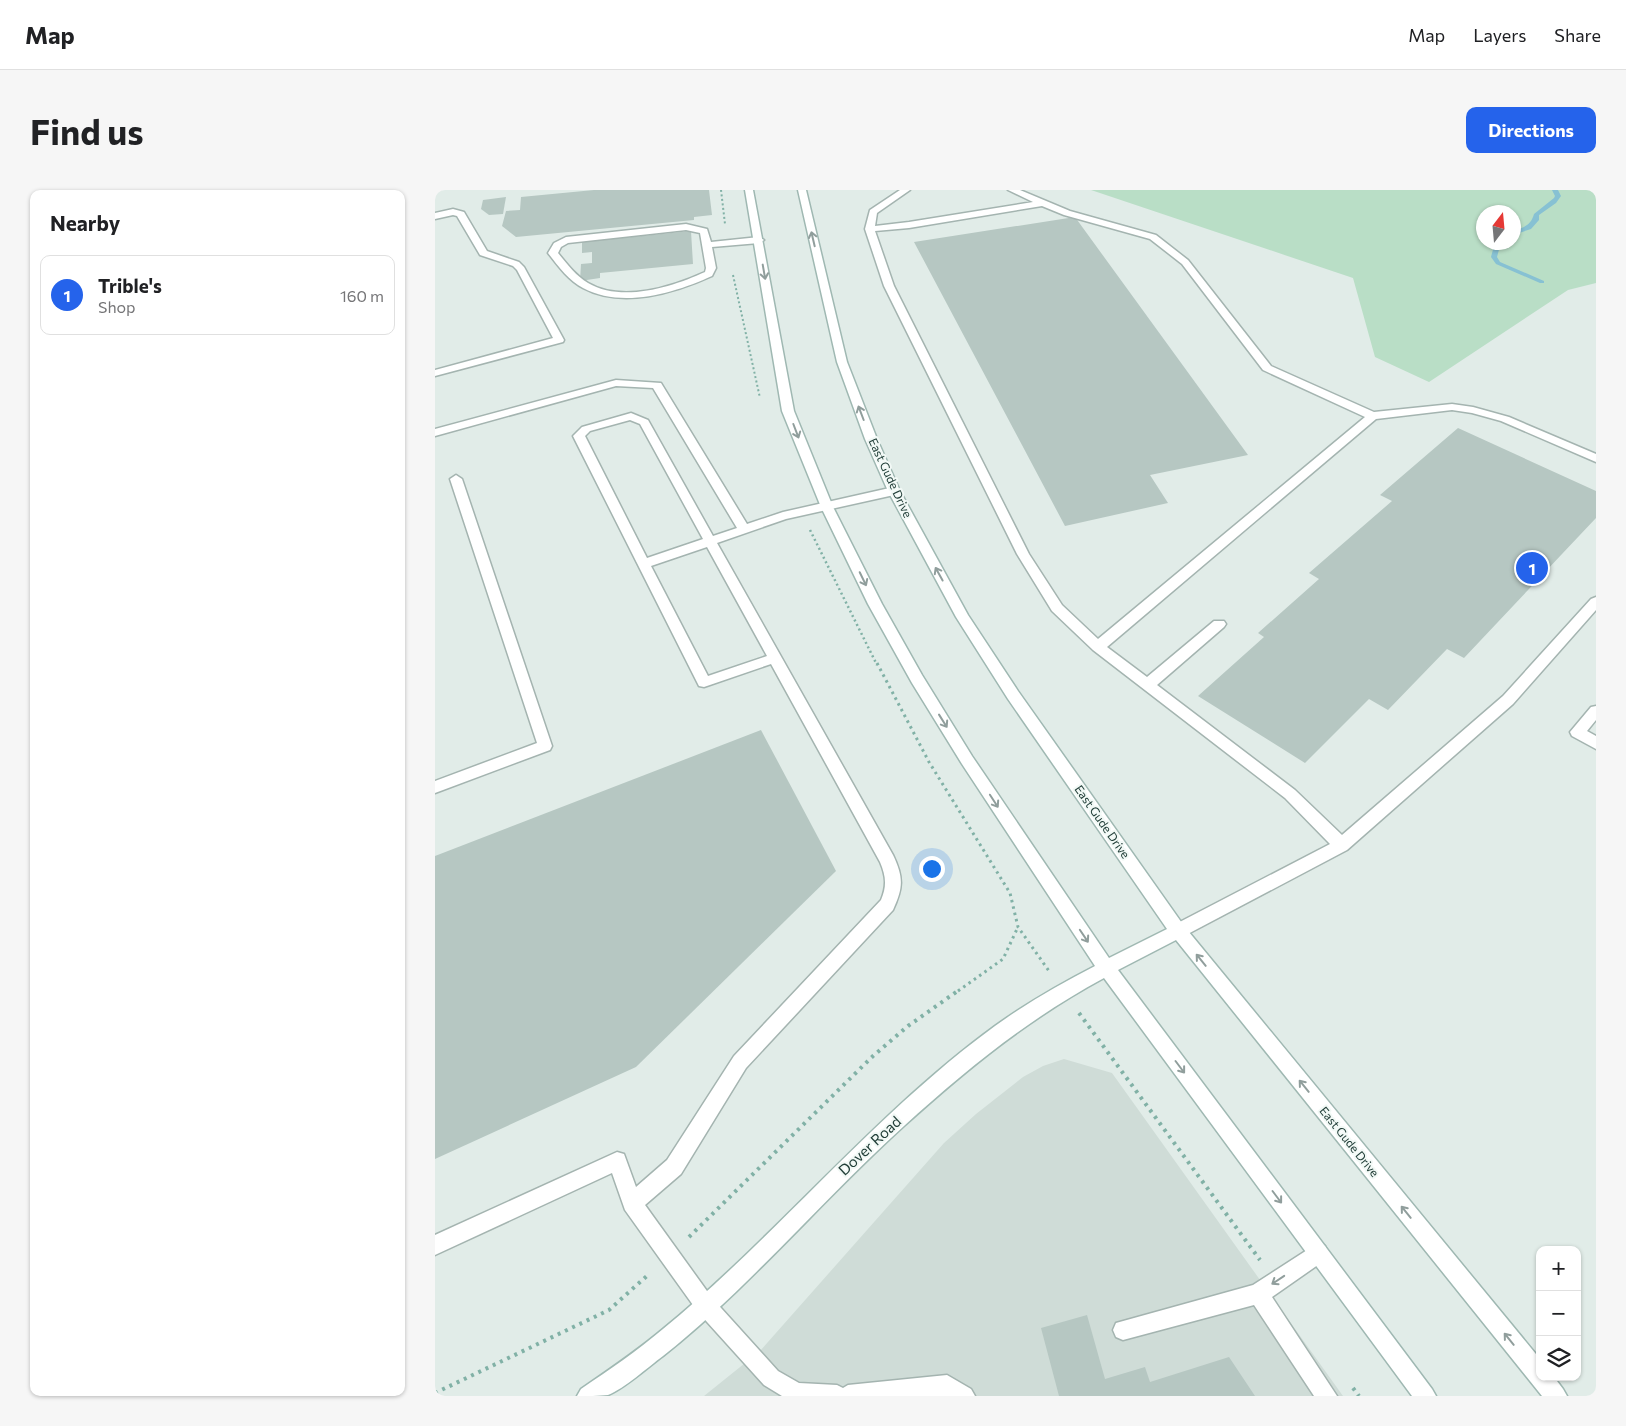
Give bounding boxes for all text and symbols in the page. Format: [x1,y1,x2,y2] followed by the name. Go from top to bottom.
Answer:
[25,20,75,49] text: Map
[1408,24,1445,46] text: Map
[1473,24,1526,46] text: Layers
[1554,24,1601,46] text: Share
[1466,107,1596,153] button: Directions
[30,109,144,152] text: Find us
[1476,205,1521,250] north arrow
[50,210,120,235] text: Nearby
[808,232,817,248] one-way arrow
[760,264,770,280] one-way arrow
[98,274,162,297] text: Trible's
[63,286,71,305] text: 1
[340,286,384,305] text: 160 m
[98,297,136,316] text: Shop
[856,405,865,421] one-way arrow
[792,423,801,439] one-way arrow
[866,436,915,520] street label: East Gude Drive
[1516,549,1548,587] pin: 1
[934,567,944,582] one-way arrow
[858,572,868,587] one-way arrow
[938,713,948,727] one-way arrow
[1072,782,1133,861] street label: East Gude Drive
[989,794,999,808] one-way arrow
[919,856,945,882] your location
[1079,929,1089,943] one-way arrow
[1196,954,1207,967] one-way arrow
[1175,1060,1185,1074] one-way arrow
[1298,1080,1310,1093] one-way arrow
[1317,1104,1382,1179] street label: East Gude Drive
[834,1112,904,1179] street label: Dover Road
[1272,1190,1282,1204] one-way arrow
[1401,1206,1412,1219] one-way arrow
[1536,1246,1581,1381] map controls
[1536,1246,1581,1291] button: +
[1271,1275,1285,1285] one-way arrow
[1536,1291,1581,1336] button: −
[1503,1332,1515,1345] one-way arrow
[1536,1336,1581,1381] button: layers

